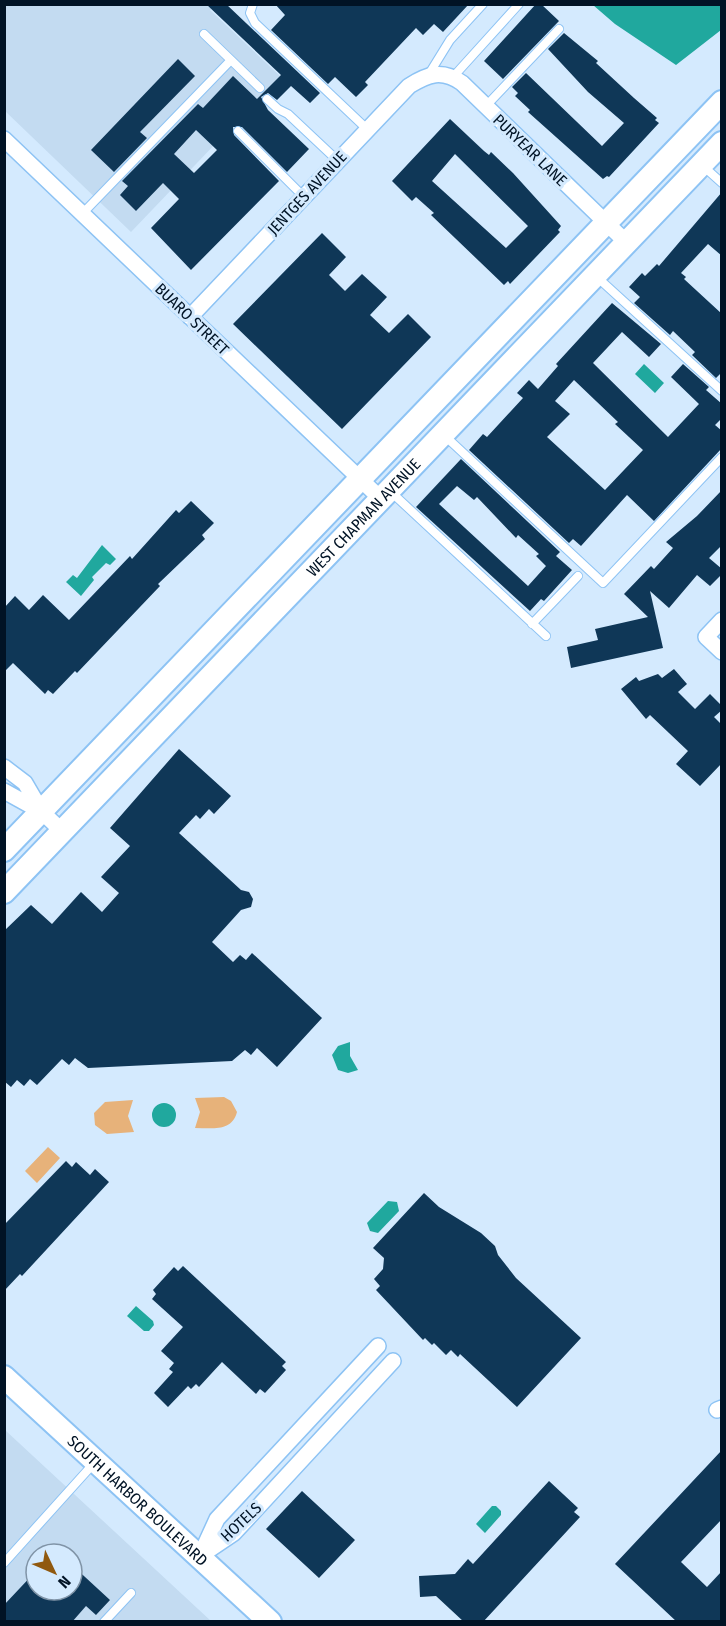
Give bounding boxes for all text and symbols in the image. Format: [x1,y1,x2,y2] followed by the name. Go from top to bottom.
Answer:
[489,110,571,190] street label: PURYEAR LANE
[264,147,350,239] street label: JENTGES AVENUE
[151,279,233,359] street label: BUARO STREET
[302,454,424,580] street label: WEST CHAPMAN AVENUE
[64,1431,212,1570] street label: SOUTH HARBOR BOULEVARD
[217,1498,265,1546] street label: HOTELS
[24,1542,84,1602] north arrow
[54,1572,75,1592] text: N

